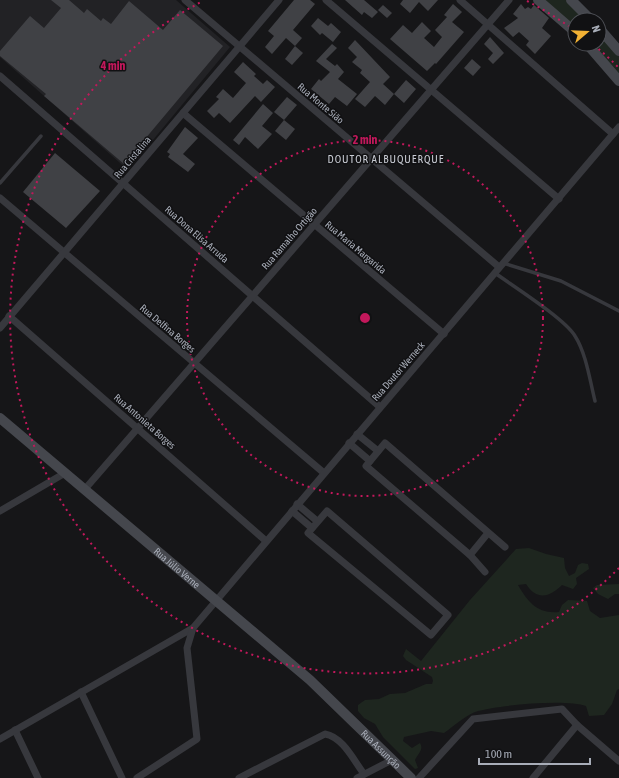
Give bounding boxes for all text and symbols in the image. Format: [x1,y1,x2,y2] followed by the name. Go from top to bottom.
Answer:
[567,12,607,52] north arrow
[590,24,603,34] text: N
[100,59,125,73] text: 4 min
[295,81,346,126] street label: Rua Monte Sião
[353,133,377,147] text: 2 min
[112,134,153,180] street label: Rua Cristalina
[327,153,445,165] district label: DOUTOR ALBUQUERQUE
[163,204,231,265] street label: Rua Dona Elisa Arruda
[260,205,319,271] street label: Rua Ramalho Ortigão
[323,219,389,276] street label: Rua Maria Margarida
[138,302,198,355] street label: Rua Delfina Borges
[358,311,372,325] centre of rings
[370,339,427,403] street label: Rua Doutor Werneck
[112,392,178,451] street label: Rua Antonieta Borges
[152,546,202,591] street label: Rua Júlio Verne
[359,728,403,771] street label: Rua Assunção
[479,740,590,766] scale bar
[485,747,512,761] text: 100 m

